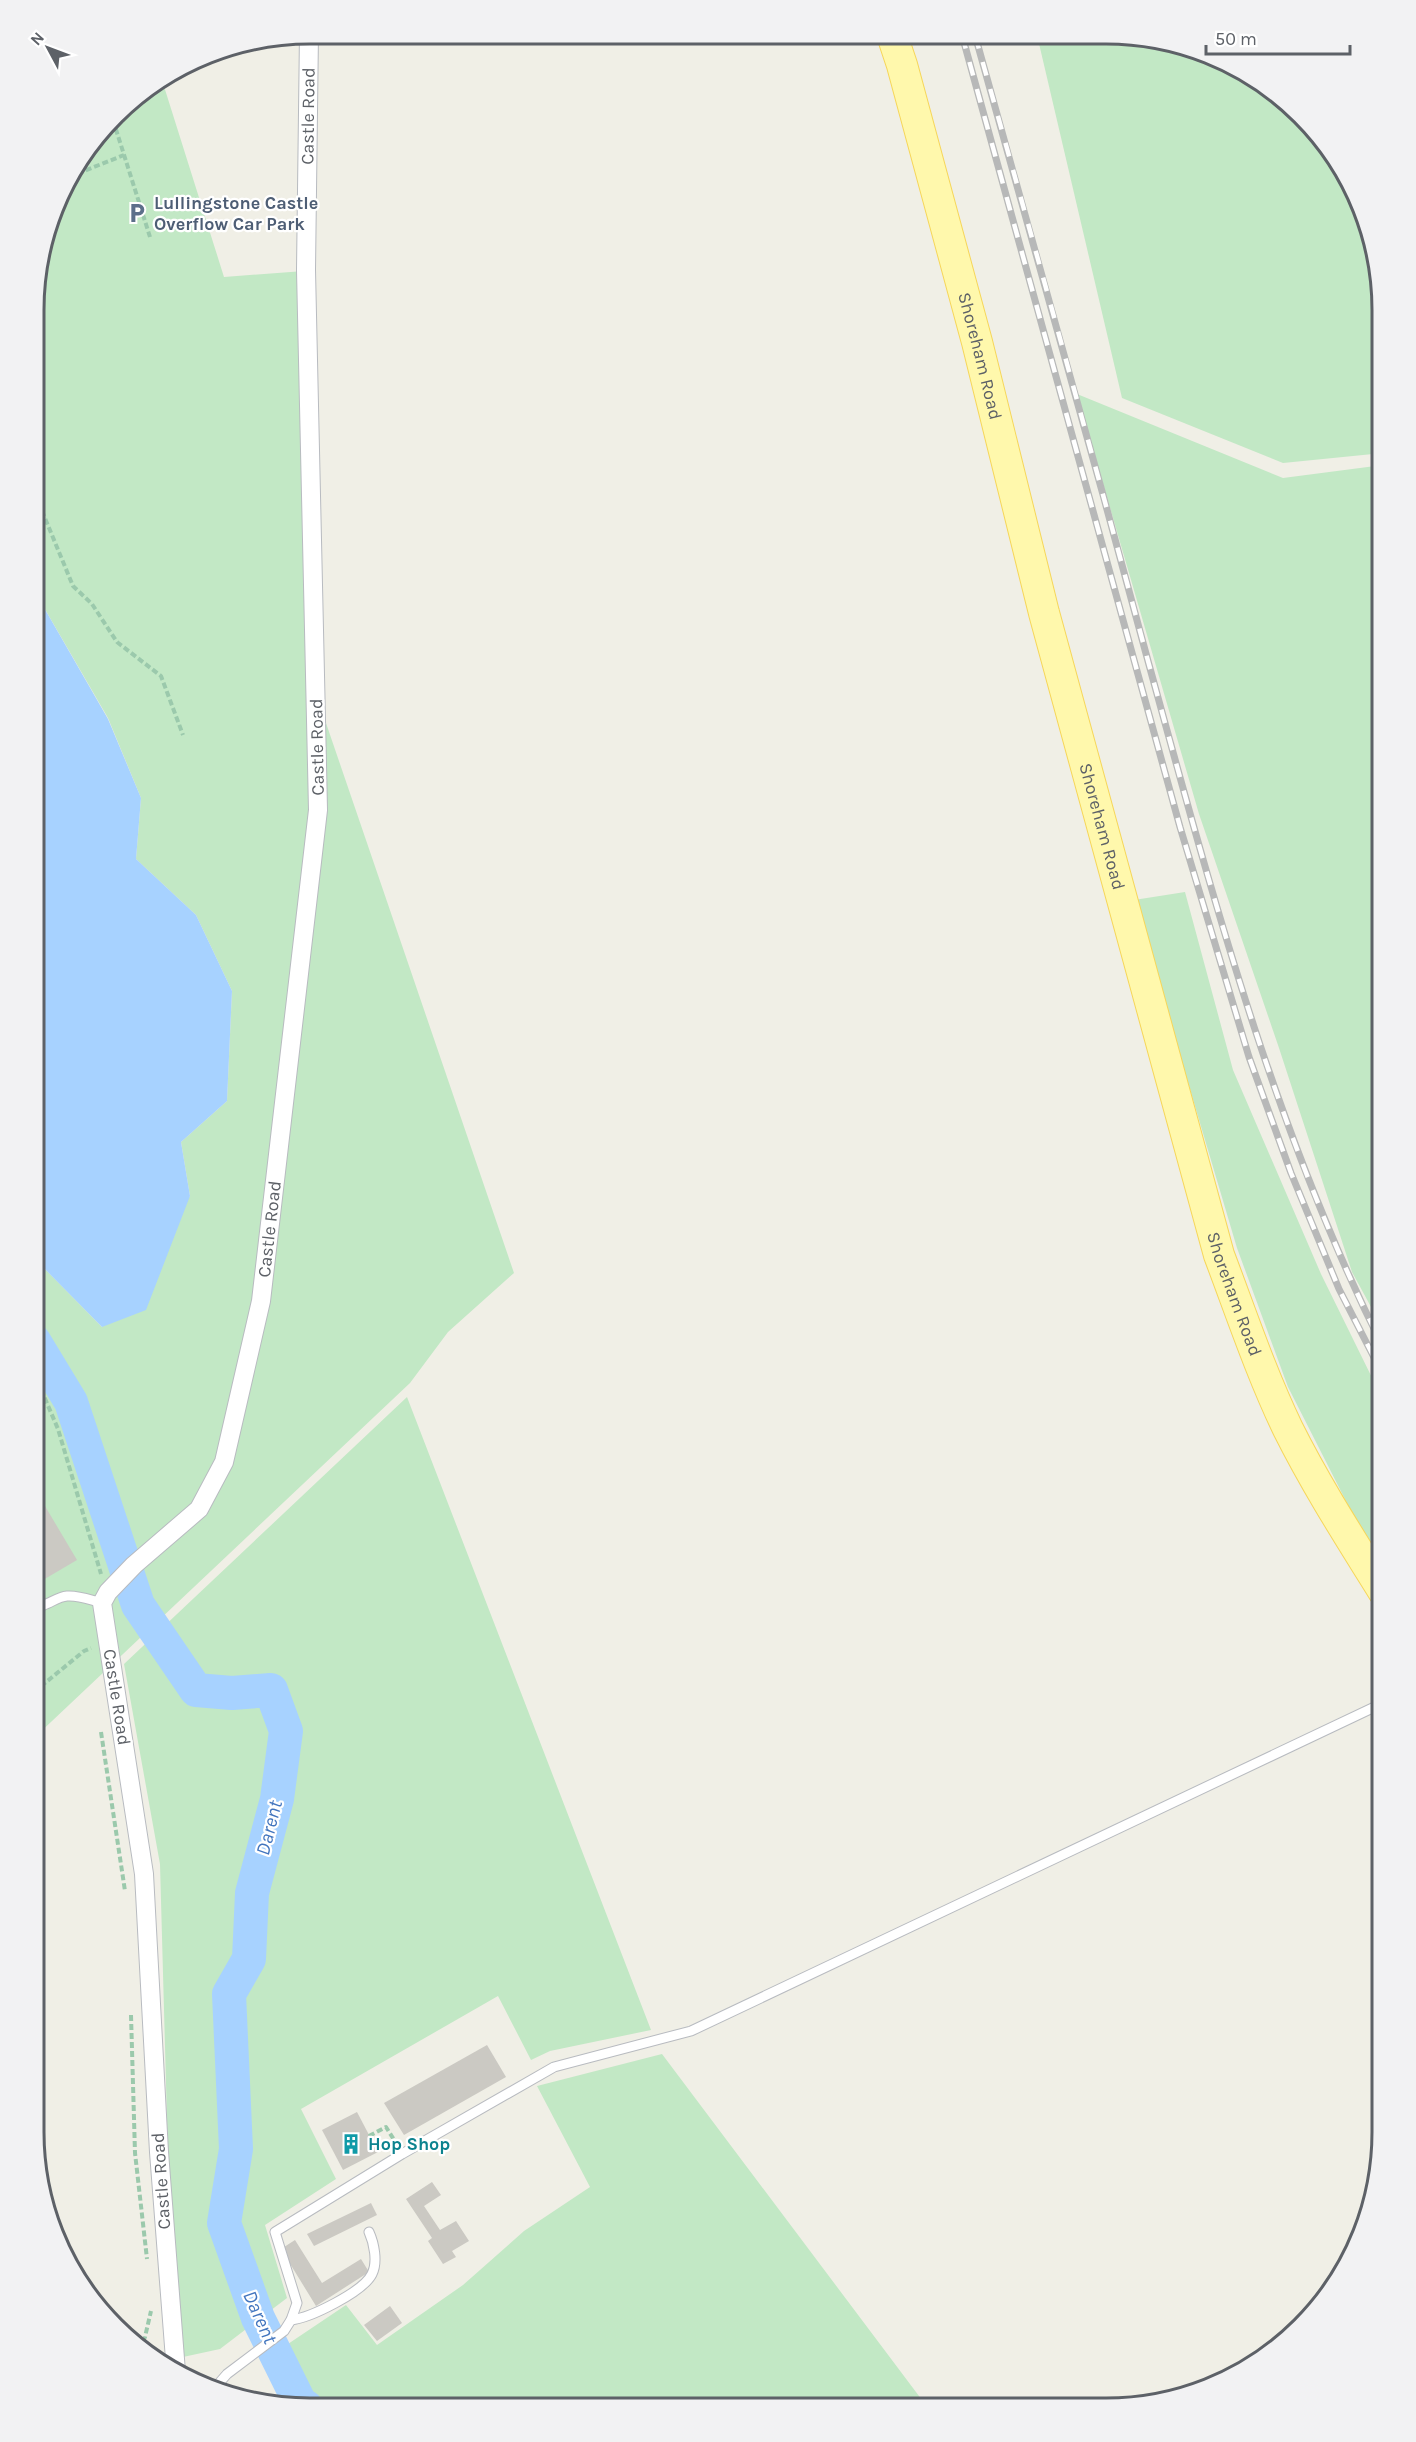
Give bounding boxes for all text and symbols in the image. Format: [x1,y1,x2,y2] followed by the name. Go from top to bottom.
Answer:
[18,18,78,78] north arrow
[1206,18,1350,56] scale bar
[26,28,48,49] text: N
[1215,28,1257,50] text: 50 m
[296,67,320,165] street label: Castle Road
[154,192,318,235] place label: Lullingstone Castle Overflow Car Park
[125,201,149,225] parking icon: Lullingstone Castle Overflow Car Park
[953,290,1007,422] street label: Shoreham Road
[305,698,329,796] street label: Castle Road
[1074,760,1130,892] street label: Shoreham Road
[253,1179,286,1279] street label: Castle Road
[1202,1229,1267,1359] street label: Shoreham Road
[99,1647,135,1747] street label: Castle Road
[251,1798,287,1858] water label: Darent
[147,2132,175,2230] street label: Castle Road
[339,2132,363,2156] building icon: Hop Shop
[368,2133,450,2155] place label: Hop Shop
[238,2287,282,2347] water label: Darent

